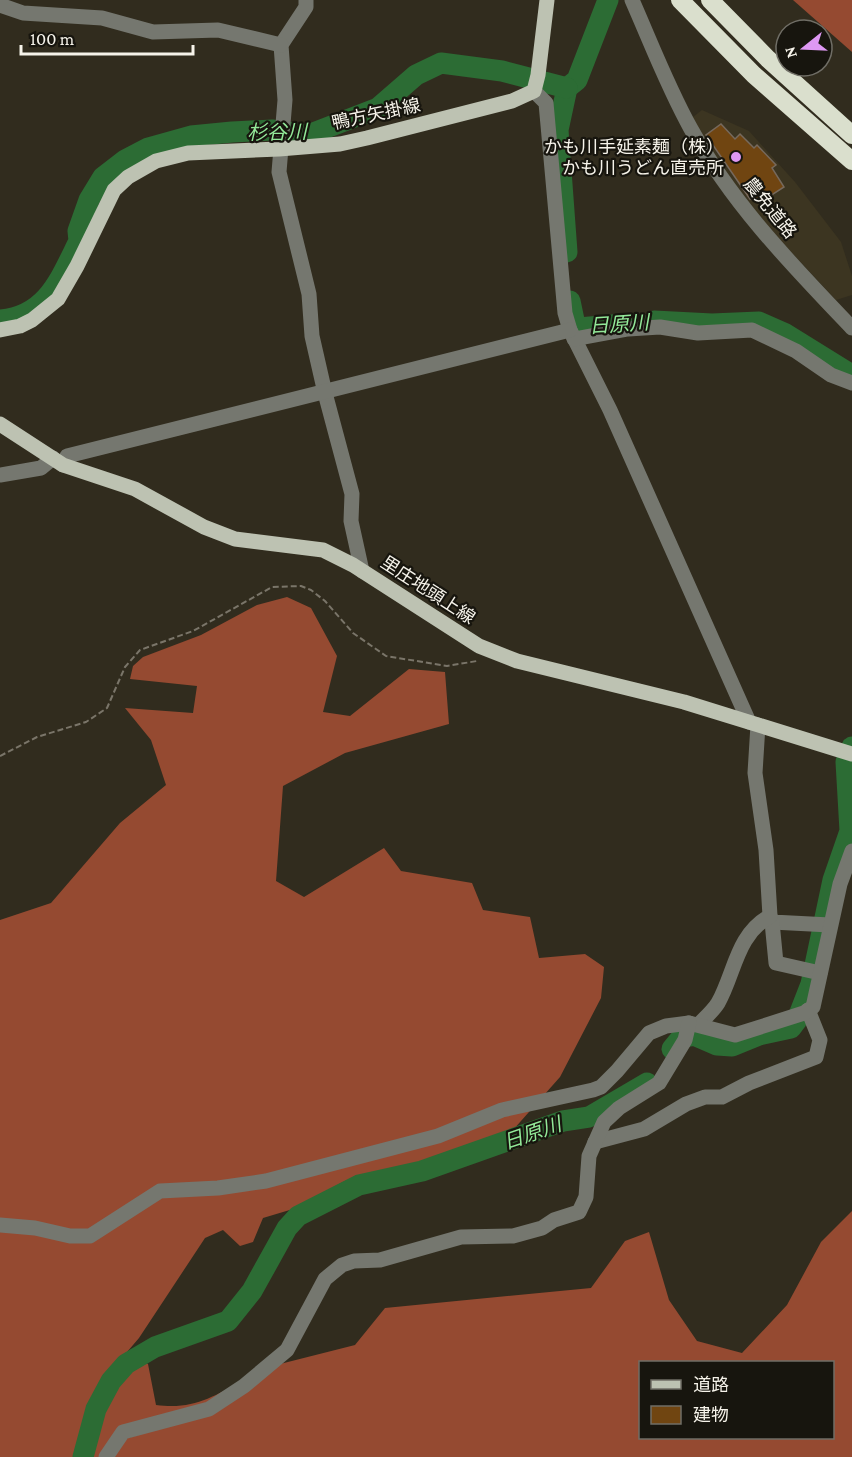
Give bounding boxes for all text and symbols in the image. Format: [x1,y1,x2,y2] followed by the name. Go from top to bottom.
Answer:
[21,18,194,56] scale bar
[774,18,834,78] north arrow
[30,29,75,49] text: 100 m
[780,45,800,60] text: N
[330,95,422,133] street label: 鴨方矢掛線
[247,120,309,144] water label: 杉谷川
[544,137,724,178] place label: かも川手延素麺（株） かも川うどん直売所
[729,150,743,164] marker: かも川手延素麺（株） かも川うどん直売所
[740,174,800,242] street label: 農免道路
[588,311,652,337] water label: 日原川
[377,552,479,628] street label: 里庄地頭上線
[500,1112,566,1153] water label: 日原川
[639,1361,834,1439] legend
[693,1375,729,1395] text: 道路
[693,1405,729,1425] text: 建物

